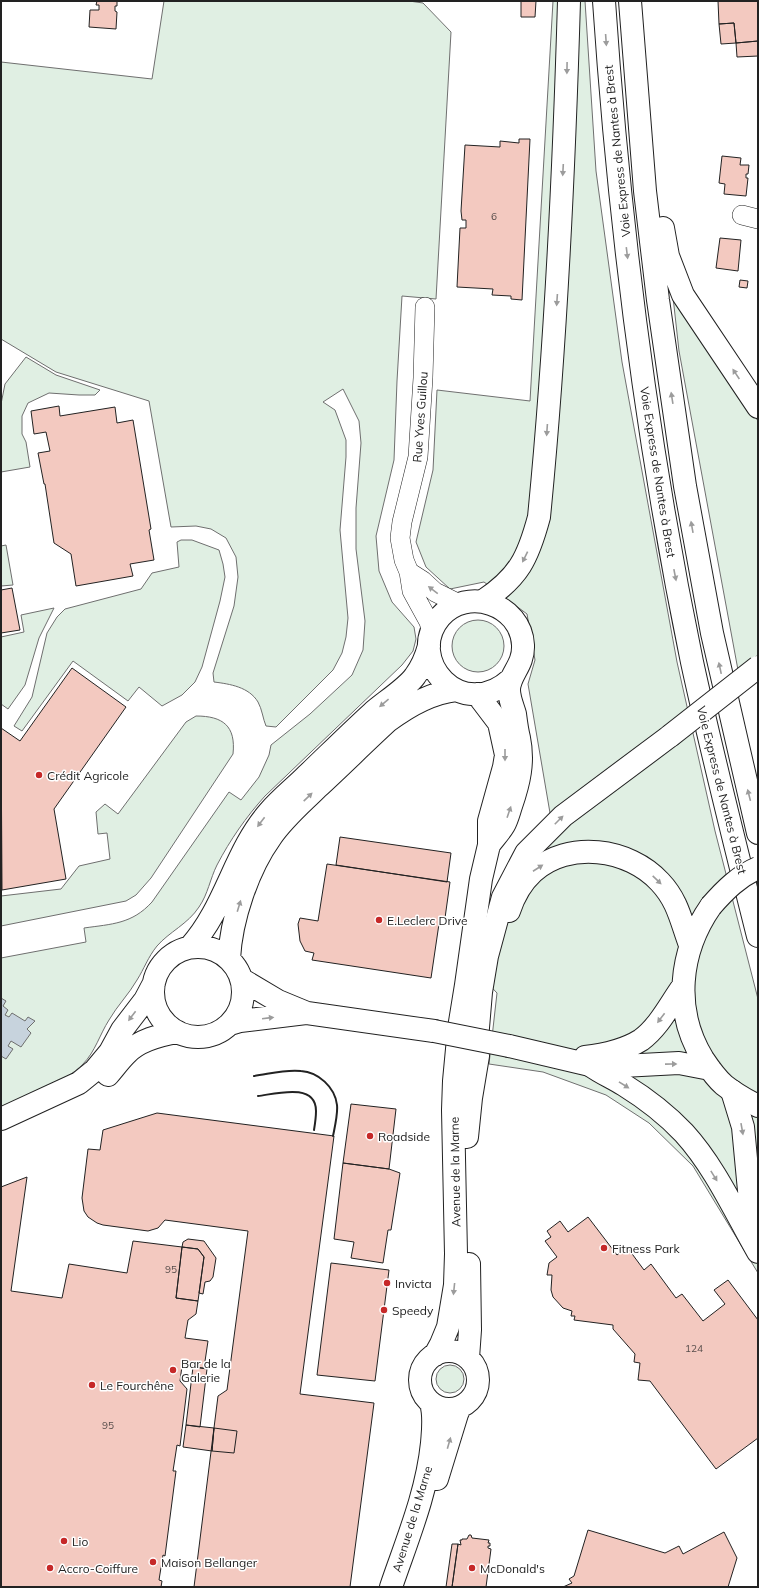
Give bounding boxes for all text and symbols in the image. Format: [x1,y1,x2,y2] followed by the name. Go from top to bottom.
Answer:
[603,34,610,46] one-way arrow
[564,62,570,75] one-way arrow
[601,64,633,238] street label: Voie Express de Nantes à Brest
[560,164,567,176] one-way arrow
[491,210,497,223] house number: 6
[624,247,630,259] one-way arrow
[553,294,560,306] one-way arrow
[732,369,740,380] one-way arrow
[409,371,431,463] street label: Rue Yves Guillou
[637,386,679,558] street label: Voie Express de Nantes à Brest
[669,392,675,404] one-way arrow
[543,424,550,436] one-way arrow
[689,521,695,533] one-way arrow
[522,551,528,563] one-way arrow
[673,569,679,581] one-way arrow
[428,586,439,594] one-way arrow
[716,662,722,674] one-way arrow
[379,698,390,707] one-way arrow
[694,704,750,876] street label: Voie Express de Nantes à Brest
[502,749,508,762] one-way arrow
[47,768,129,783] place label: Crédit Agricole
[34,770,44,780] marker: Crédit Agricole
[745,789,751,801] one-way arrow
[303,793,313,802] one-way arrow
[506,805,512,817] one-way arrow
[554,815,564,825] one-way arrow
[257,817,265,827] one-way arrow
[533,865,544,872] one-way arrow
[652,875,662,885] one-way arrow
[236,899,242,911] one-way arrow
[387,913,468,928] place label: E.Leclerc Drive
[374,915,384,925] marker: E.Leclerc Drive
[128,1010,136,1021] one-way arrow
[657,1013,665,1024] one-way arrow
[262,1014,274,1021] one-way arrow
[665,1060,677,1067] one-way arrow
[618,1081,629,1088] one-way arrow
[447,1117,463,1227] street label: Avenue de la Marne
[739,1122,745,1135] one-way arrow
[378,1129,430,1144] place label: Roadside
[365,1131,375,1141] marker: Roadside
[710,1171,718,1181] one-way arrow
[612,1241,680,1256] place label: Fitness Park
[599,1243,609,1253] marker: Fitness Park
[165,1263,177,1276] house number: 95
[395,1276,432,1291] place label: Invicta
[382,1278,392,1288] marker: Invicta
[451,1283,457,1295] one-way arrow
[392,1303,434,1318] place label: Speedy
[379,1305,389,1315] marker: Speedy
[685,1342,703,1355] house number: 124
[181,1356,231,1385] place label: Bar de la Galerie
[168,1365,178,1375] marker: Bar de la Galerie
[100,1378,174,1393] place label: Le Fourchêne
[87,1380,97,1390] marker: Le Fourchêne
[102,1419,114,1432] house number: 95
[446,1436,452,1448] one-way arrow
[389,1464,435,1574] street label: Avenue de la Marne
[72,1534,88,1549] place label: Lio
[59,1536,69,1546] marker: Lio
[161,1555,258,1570] place label: Maison Bellanger
[148,1557,158,1567] marker: Maison Bellanger
[58,1561,138,1576] place label: Accro-Coiffure
[480,1561,545,1576] place label: McDonald's
[45,1563,55,1573] marker: Accro-Coiffure
[467,1563,477,1573] marker: McDonald's

